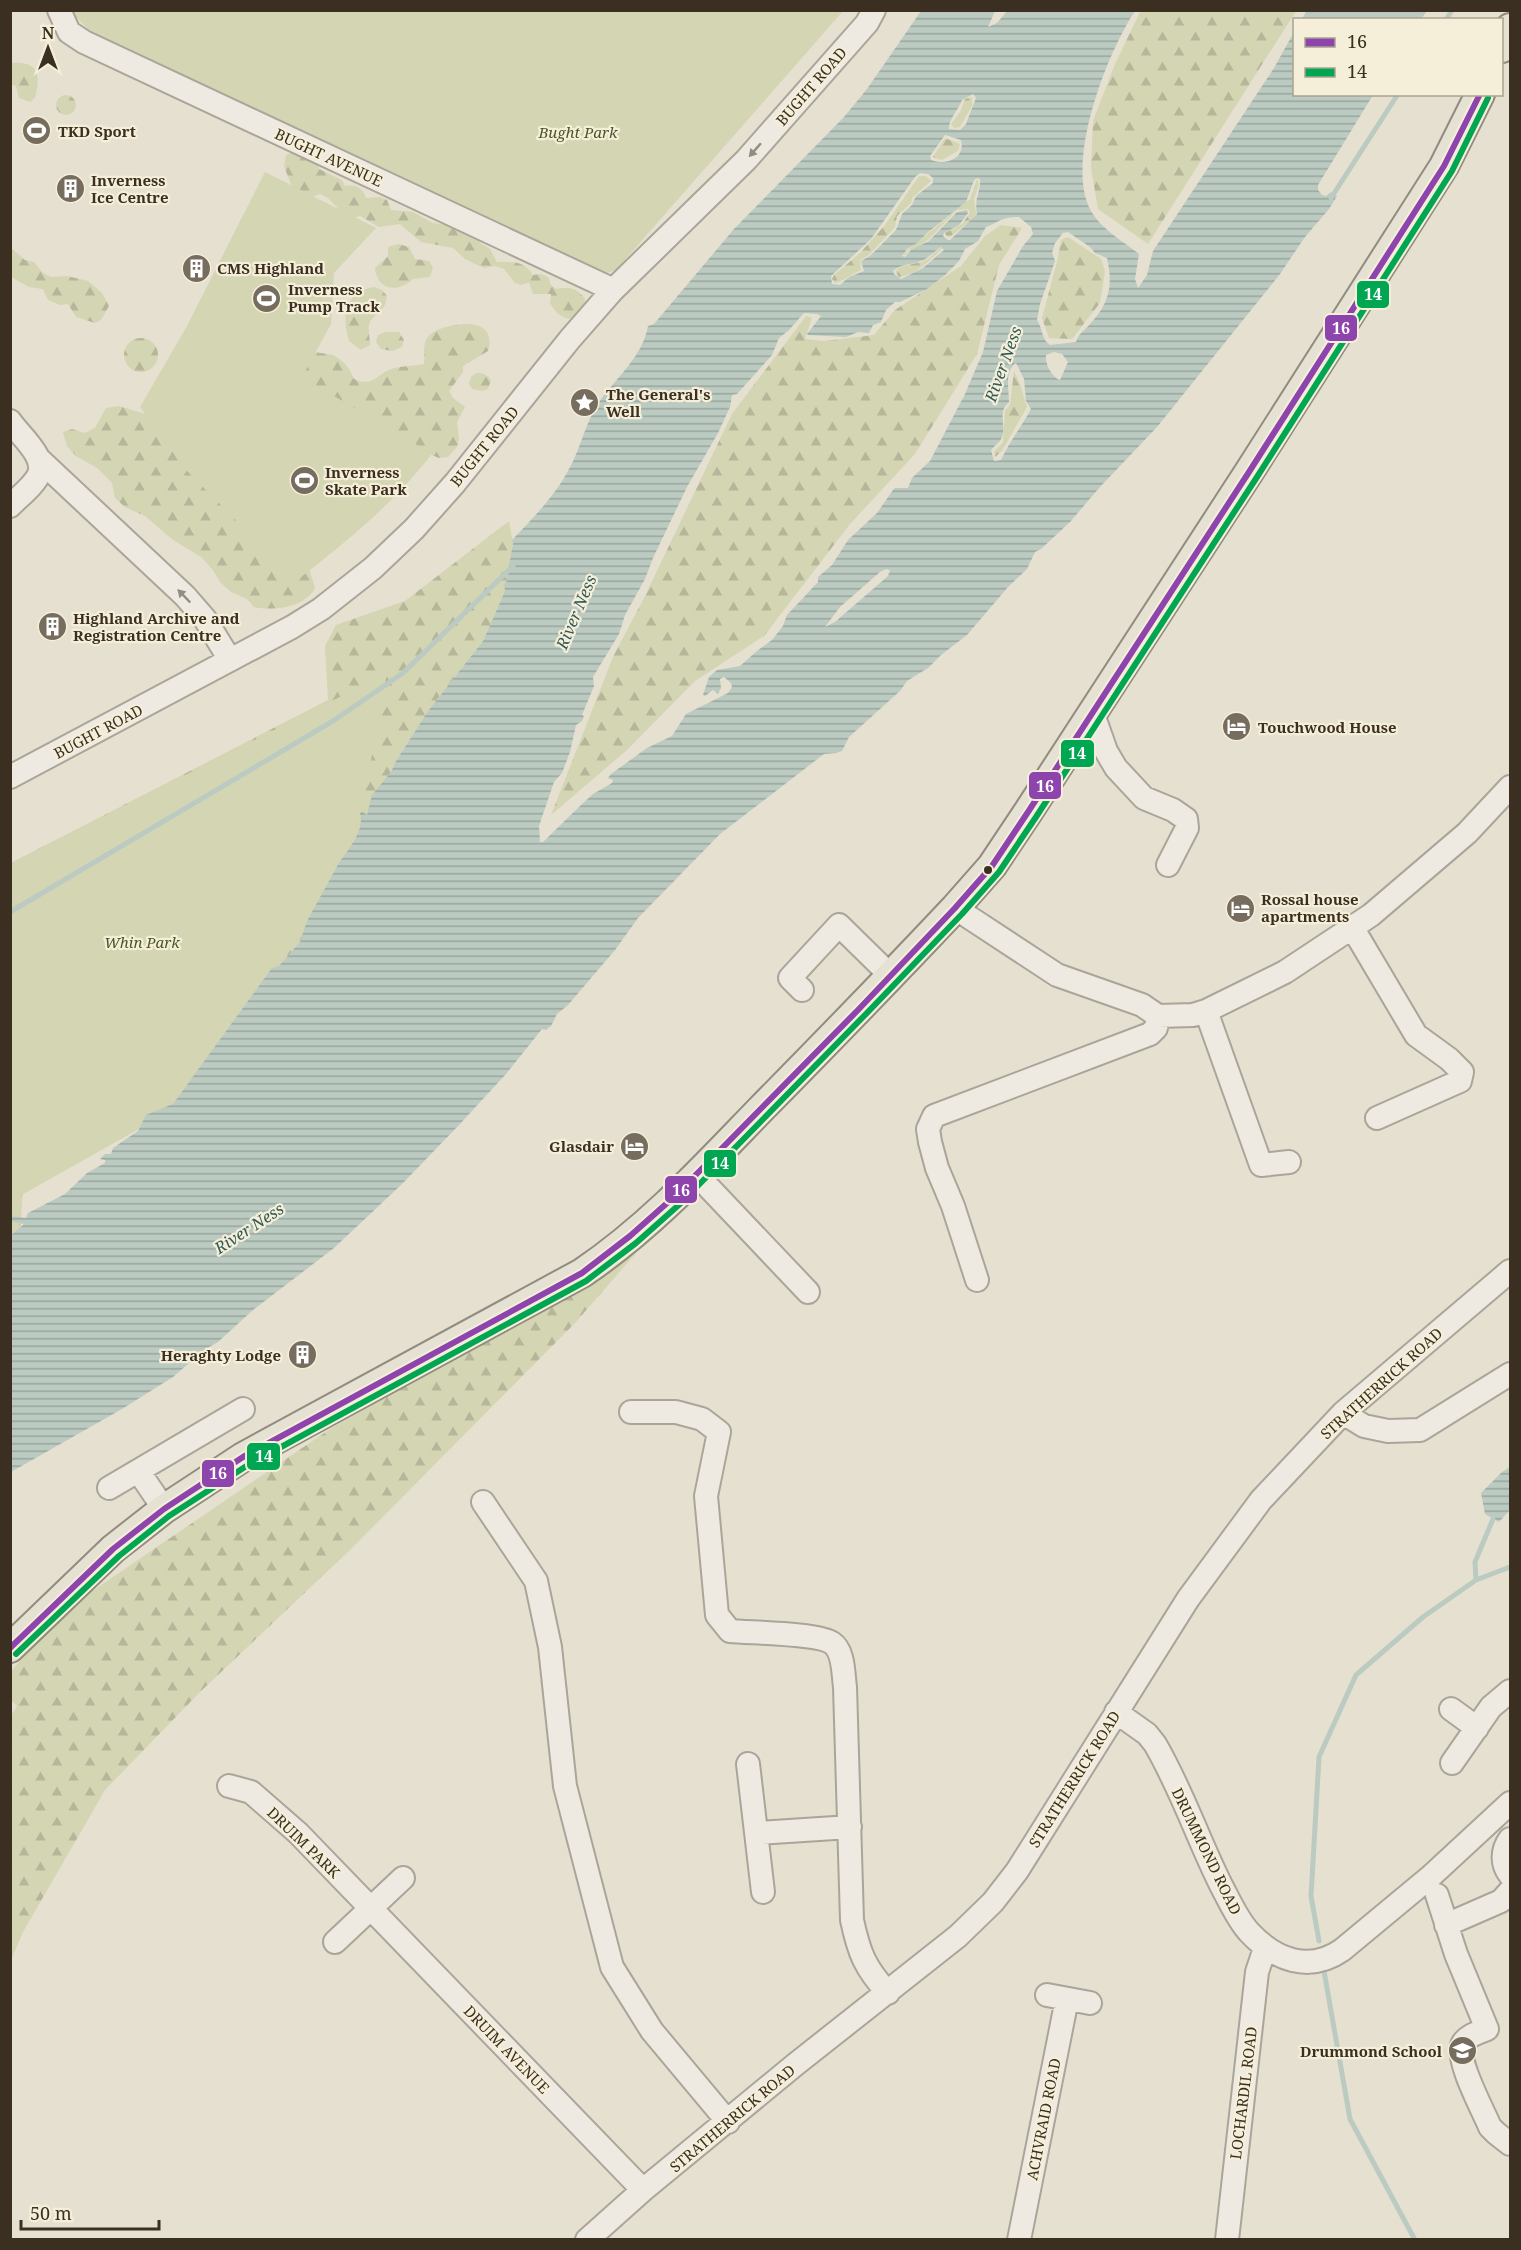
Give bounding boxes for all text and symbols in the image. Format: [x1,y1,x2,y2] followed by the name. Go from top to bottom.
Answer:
[18,18,78,78] north arrow
[1293,18,1503,96] legend
[42,22,55,44] text: N
[1347,29,1367,53] text: 16
[771,42,851,130] street label: BUGHT ROAD
[1347,59,1367,83] text: 14
[21,115,53,147] sports icon: TKD Sport
[58,121,136,141] place label: TKD Sport
[537,122,618,142] park label: Bught Park
[272,123,386,191] street label: BUGHT AVENUE
[748,143,761,158] one-way arrow
[91,170,169,207] place label: Inverness Ice Centre
[54,173,86,205] building icon: Inverness Ice Centre
[180,252,212,284] building icon: CMS Highland
[217,258,324,278] place label: CMS Highland
[288,279,380,316] place label: Inverness Pump Track
[1356,280,1390,309] line badge: 14
[251,282,283,314] sports icon: Inverness Pump Track
[1364,283,1382,305] text: 14
[1324,314,1358,342] line badge: 16
[1332,317,1350,339] text: 16
[979,323,1027,406] water label: River Ness
[606,384,710,421] place label: The General's Well
[569,387,601,419] place icon: The General's Well
[445,402,523,490] street label: BUGHT ROAD
[325,462,407,499] place label: Inverness Skate Park
[288,465,320,497] sports icon: Inverness Skate Park
[550,572,601,653] water label: River Ness
[177,589,191,604] one-way arrow
[73,608,240,645] place label: Highland Archive and Registration Centre
[36,611,68,643] building icon: Highland Archive and Registration Centre
[50,699,146,763] street label: BUGHT ROAD
[1221,711,1253,743] hotel icon: Touchwood House
[1258,717,1397,737] place label: Touchwood House
[1060,739,1095,768] line badge: 14
[1068,742,1086,764] text: 14
[1028,771,1062,800] line badge: 16
[1036,775,1054,797] text: 16
[982,864,994,876] unlabelled marker
[1261,889,1359,926] place label: Rossal house apartments
[1224,892,1256,924] hotel icon: Rossal house apartments
[104,932,180,952] park label: Whin Park
[619,1130,651,1162] hotel icon: Glasdair
[549,1136,614,1156] place label: Glasdair
[703,1149,737,1178] line badge: 14
[711,1152,729,1174] text: 14
[664,1175,698,1204] line badge: 16
[672,1179,690,1201] text: 16
[209,1197,288,1259] water label: River Ness
[1316,1323,1446,1443] street label: STRATHERRICK ROAD
[286,1339,318,1371] building icon: Heraghty Lodge
[161,1345,281,1365] place label: Heraghty Lodge
[246,1442,281,1471] line badge: 14
[255,1445,273,1467] text: 14
[201,1459,235,1488] line badge: 16
[209,1462,227,1484] text: 16
[1024,1707,1124,1851] street label: STRATHERRICK ROAD
[1168,1784,1246,1918] street label: DRUMMOND ROAD
[263,1802,345,1882] street label: DRUIM PARK
[460,2001,554,2097] street label: DRUIM AVENUE
[1225,2025,1261,2160] street label: LOCHARDIL ROAD
[1447,2035,1479,2067] school or university icon: Drummond School
[1300,2041,1443,2061] place label: Drummond School
[1021,2056,1065,2182] street label: ACHVRAID ROAD
[665,2060,799,2176] street label: STRATHERRICK ROAD
[21,2193,159,2231] scale bar
[30,2201,72,2225] text: 50 m

